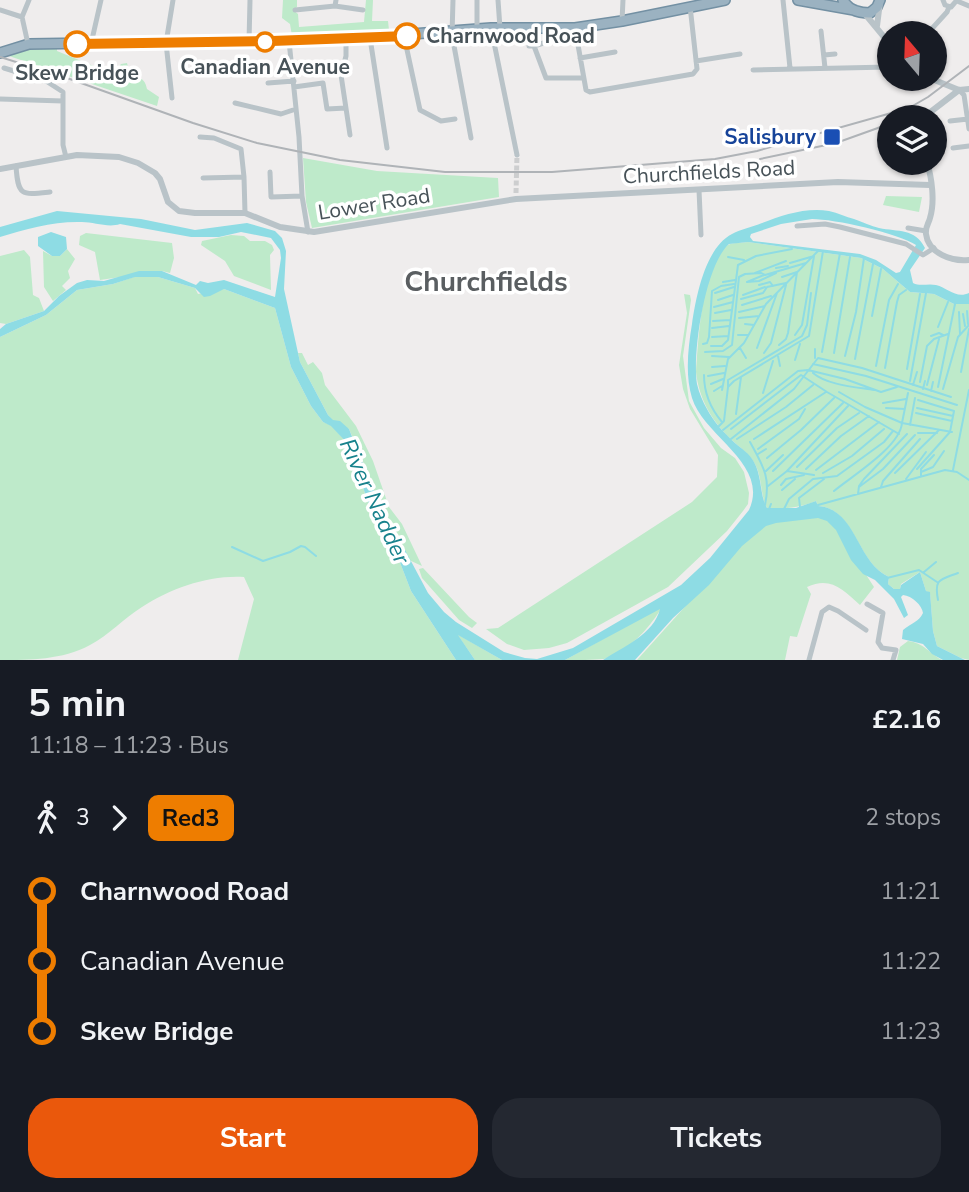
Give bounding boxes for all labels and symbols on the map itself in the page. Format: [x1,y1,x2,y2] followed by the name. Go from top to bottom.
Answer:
[877,21,947,91] north arrow
[426,22,595,50] place label: Charnwood Road
[394,23,420,49] marker: Charnwood Road
[64,31,90,57] marker: Skew Bridge
[255,32,275,52] marker: Canadian Avenue
[180,53,350,81] place label: Canadian Avenue
[15,59,139,87] place label: Skew Bridge
[724,123,817,151] place label: Salisbury
[822,127,842,147] marker: Salisbury
[622,154,796,190] street label: Churchfields Road
[316,181,432,227] street label: Lower Road
[404,263,568,301] district label: Churchfields
[332,433,417,570] water label: River Nadder

